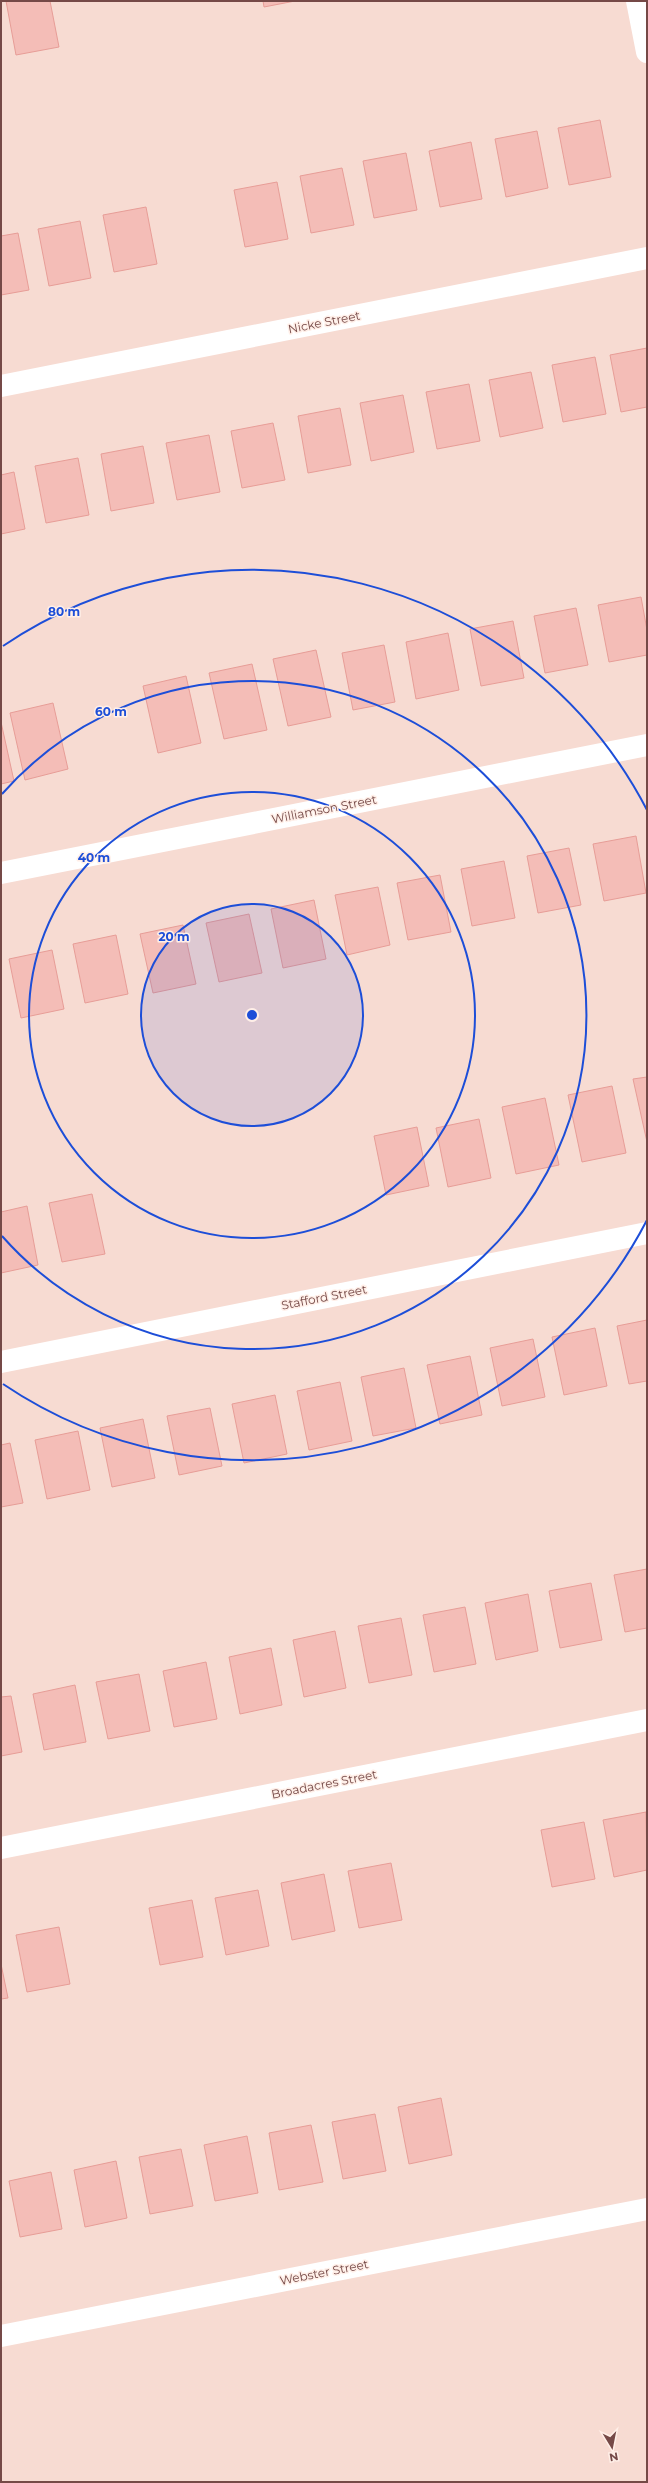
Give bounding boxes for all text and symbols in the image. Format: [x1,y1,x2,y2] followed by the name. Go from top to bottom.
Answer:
[287,308,362,336] street label: Nicke Street
[48,604,80,619] text: 80 m
[95,704,127,719] text: 60 m
[270,791,378,827] street label: Williamson Street
[78,850,110,865] text: 40 m
[158,929,190,944] text: 20 m
[245,1008,259,1022] centre of rings
[280,1281,368,1313] street label: Stafford Street
[270,1766,378,1802] street label: Broadacres Street
[278,2256,370,2288] street label: Webster Street
[592,2427,632,2467] north arrow
[608,2449,619,2465] text: N

